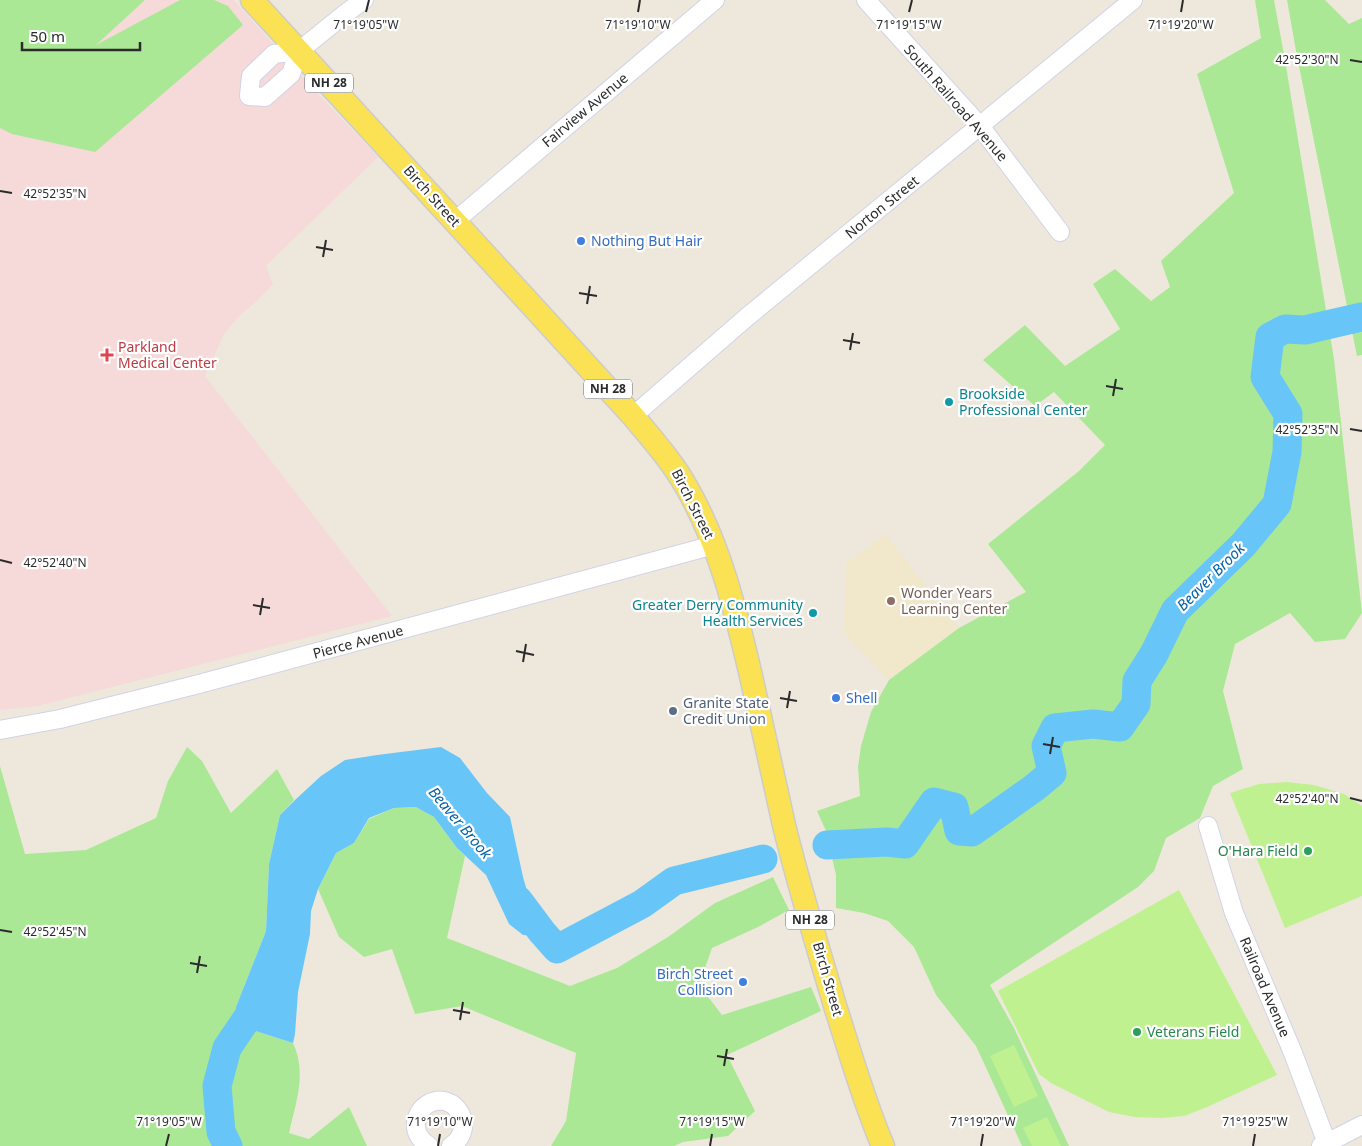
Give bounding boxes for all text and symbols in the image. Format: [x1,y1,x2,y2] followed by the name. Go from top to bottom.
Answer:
[333,16,399,33] text: 71°19'05"W
[605,16,671,33] text: 71°19'10"W
[876,16,942,33] text: 71°19'15"W
[1148,16,1214,33] text: 71°19'20"W
[22,20,140,52] scale bar
[30,26,65,46] text: 50 m
[900,40,1013,165] street label: South Railroad Avenue
[1275,51,1339,68] text: 42°52'30"N
[538,68,632,151] street label: Fairview Avenue
[305,74,353,92] road number: NH 28
[400,161,465,230] street label: Birch Street
[841,171,923,242] street label: Norton Street
[23,185,87,202] text: 42°52'35"N
[591,231,703,250] place label: Nothing But Hair
[575,235,587,247] marker: Nothing But Hair
[118,337,217,372] place label: Parkland Medical Center
[100,348,114,362] marker: Parkland Medical Center
[584,379,632,398] road number: NH 28
[959,384,1088,419] place label: Brookside Professional Center
[943,396,955,408] marker: Brookside Professional Center
[1275,421,1339,438] text: 42°52'35"N
[668,465,719,542] street label: Birch Street
[1172,538,1249,615] water label: Beaver Brook
[23,554,87,571] text: 42°52'40"N
[901,583,1007,618] place label: Wonder Years Learning Center
[632,595,804,630] place label: Greater Derry Community Health Services
[885,595,897,607] marker: Wonder Years Learning Center
[807,607,819,619] marker: Greater Derry Community Health Services
[311,620,405,663] street label: Pierce Avenue
[846,688,877,707] place label: Shell
[830,692,842,704] marker: Shell
[683,693,769,728] place label: Granite State Credit Union
[667,705,679,717] marker: Granite State Credit Union
[425,782,497,863] water label: Beaver Brook
[1275,790,1339,807] text: 42°52'40"N
[1218,841,1298,860] place label: O'Hara Field
[1302,845,1314,857] marker: O'Hara Field
[786,910,834,930] road number: NH 28
[23,923,87,940] text: 42°52'45"N
[1236,934,1295,1040] street label: Railroad Avenue
[809,940,848,1018] street label: Birch Street
[657,964,733,999] place label: Birch Street Collision
[737,976,749,988] marker: Birch Street Collision
[1147,1022,1239,1041] place label: Veterans Field
[1131,1026,1143,1038] marker: Veterans Field
[136,1113,202,1130] text: 71°19'05"W
[407,1113,473,1130] text: 71°19'10"W
[679,1113,745,1130] text: 71°19'15"W
[950,1113,1016,1130] text: 71°19'20"W
[1222,1113,1288,1130] text: 71°19'25"W

